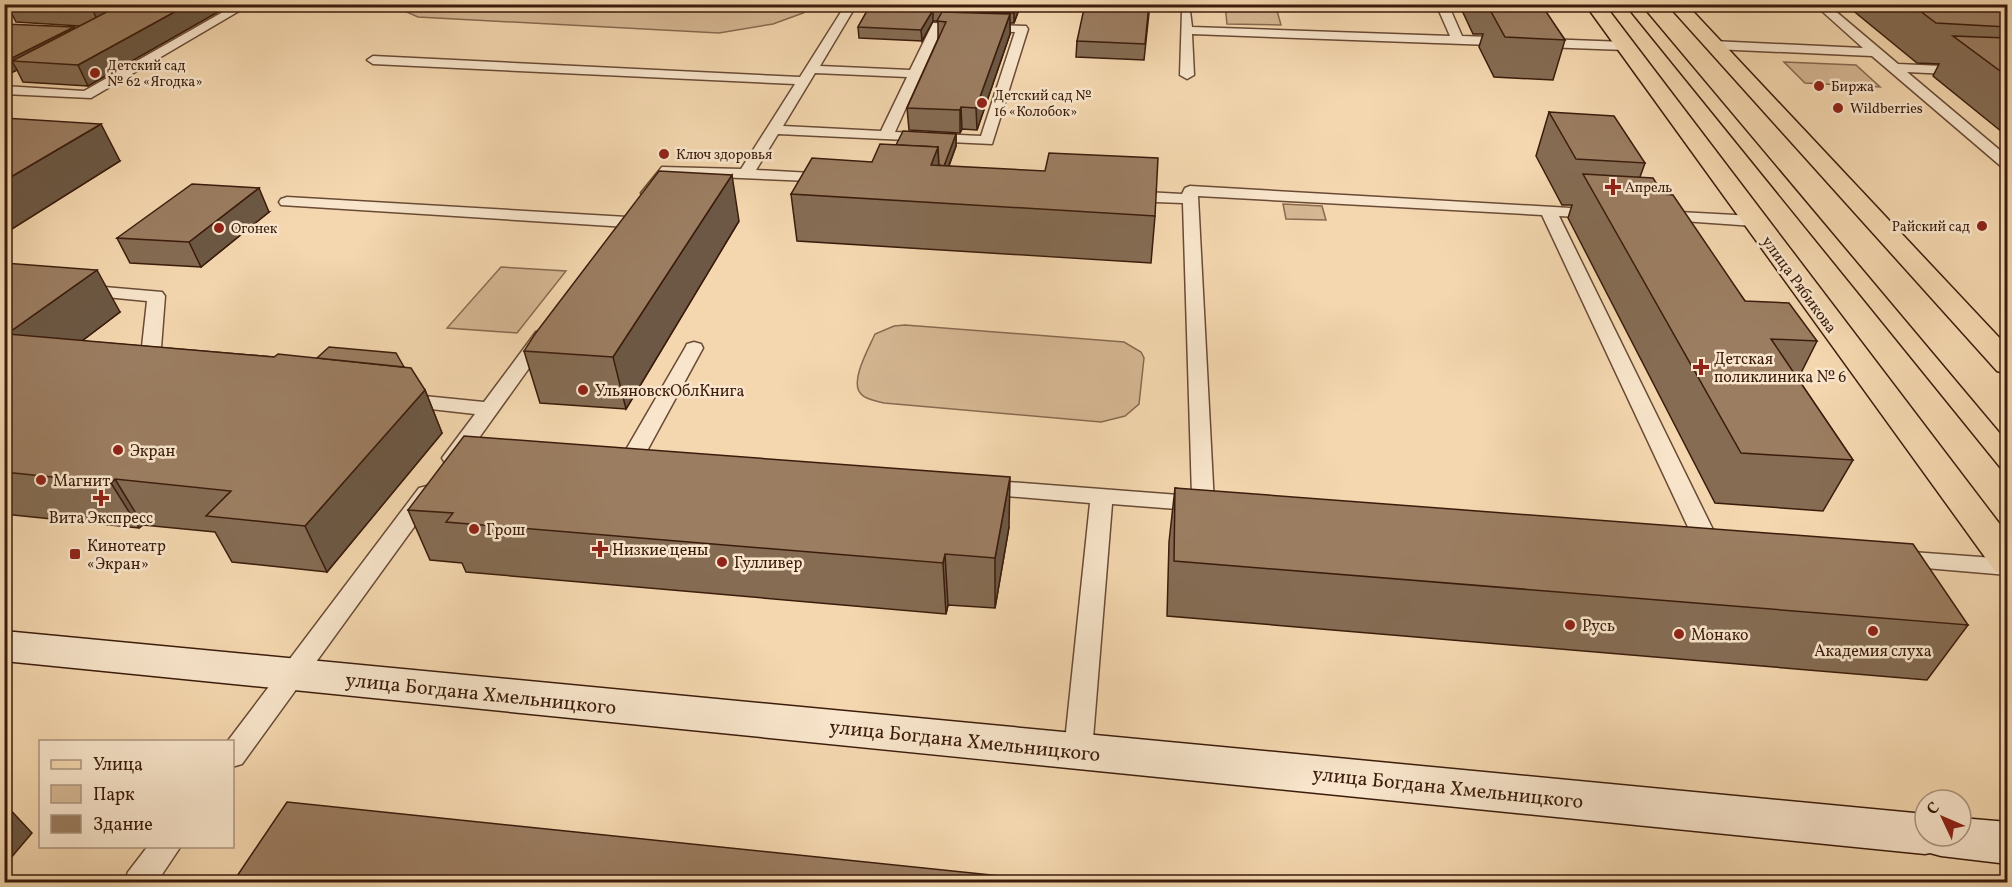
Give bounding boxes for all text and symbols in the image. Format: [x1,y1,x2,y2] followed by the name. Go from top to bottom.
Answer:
[107,57,202,92] place label: Детский сад № 62 «Ягодка»
[88,66,102,80] marker: Детский сад № 62 «Ягодка»
[1831,78,1874,97] place label: Биржа
[1812,79,1826,93] marker: Биржа
[994,87,1092,122] place label: Детский сад № 16 «Колобок»
[975,96,989,110] marker: Детский сад № 16 «Колобок»
[1850,100,1923,119] place label: Wildberries
[1831,101,1845,115] marker: Wildberries
[676,146,772,165] place label: Ключ здоровья
[657,147,671,161] marker: Ключ здоровья
[1625,179,1672,198] place label: Апрель
[1606,180,1620,194] marker: Апрель
[1892,218,1970,237] place label: Райский сад
[1975,219,1989,233] marker: Райский сад
[231,220,278,239] place label: Огонек
[212,221,226,235] marker: Огонек
[1755,232,1841,338] street label: улица Рябикова
[1714,349,1846,389] place label: Детская поликлиника № 6
[1692,358,1710,376] marker: Детская поликлиника № 6
[595,381,745,403] place label: УльяновскОблКнига
[576,383,590,397] marker: УльяновскОблКнига
[130,441,175,463] place label: Экран
[111,443,125,457] marker: Экран
[53,471,110,493] place label: Магнит
[34,473,48,487] marker: Магнит
[94,491,108,505] marker: Вита Экспресс
[49,508,153,530] place label: Вита Экспресс
[486,520,525,542] place label: Грош
[467,522,481,536] marker: Грош
[87,536,166,576] place label: Кинотеатр «Экран»
[612,540,708,562] place label: Низкие цены
[593,542,607,556] marker: Низкие цены
[68,547,82,561] marker: Кинотеатр «Экран»
[734,553,802,575] place label: Гулливер
[715,555,729,569] marker: Гулливер
[1582,616,1615,638] place label: Русь
[1563,618,1577,632] marker: Русь
[1866,624,1880,638] marker: Академия слуха
[1691,625,1749,647] place label: Монако
[1672,627,1686,641] marker: Монако
[1814,641,1932,663] place label: Академия слуха
[344,667,618,723] street label: улица Богдана Хмельницкого
[828,714,1102,770] street label: улица Богдана Хмельницкого
[39,740,234,848] legend
[93,753,143,778] text: Улица
[1311,761,1585,817] street label: улица Богдана Хмельницкого
[93,783,135,808] text: Парк
[1913,788,1973,848] north arrow
[1922,798,1945,820] text: С
[93,813,153,838] text: Здание

